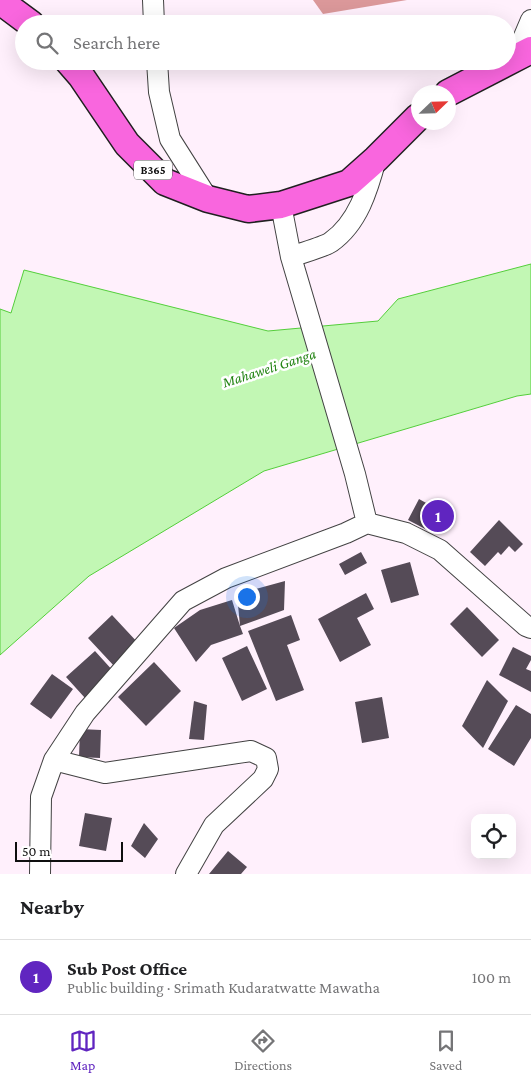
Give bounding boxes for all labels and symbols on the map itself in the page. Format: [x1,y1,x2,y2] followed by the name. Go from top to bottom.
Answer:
[411,85,456,130] north arrow
[134,160,172,180] road number: B365
[219,345,318,392] water label: Mahaweli Ganga
[422,497,454,535] pin: 1
[234,584,260,610] your location
[15,839,122,862] scale bar

